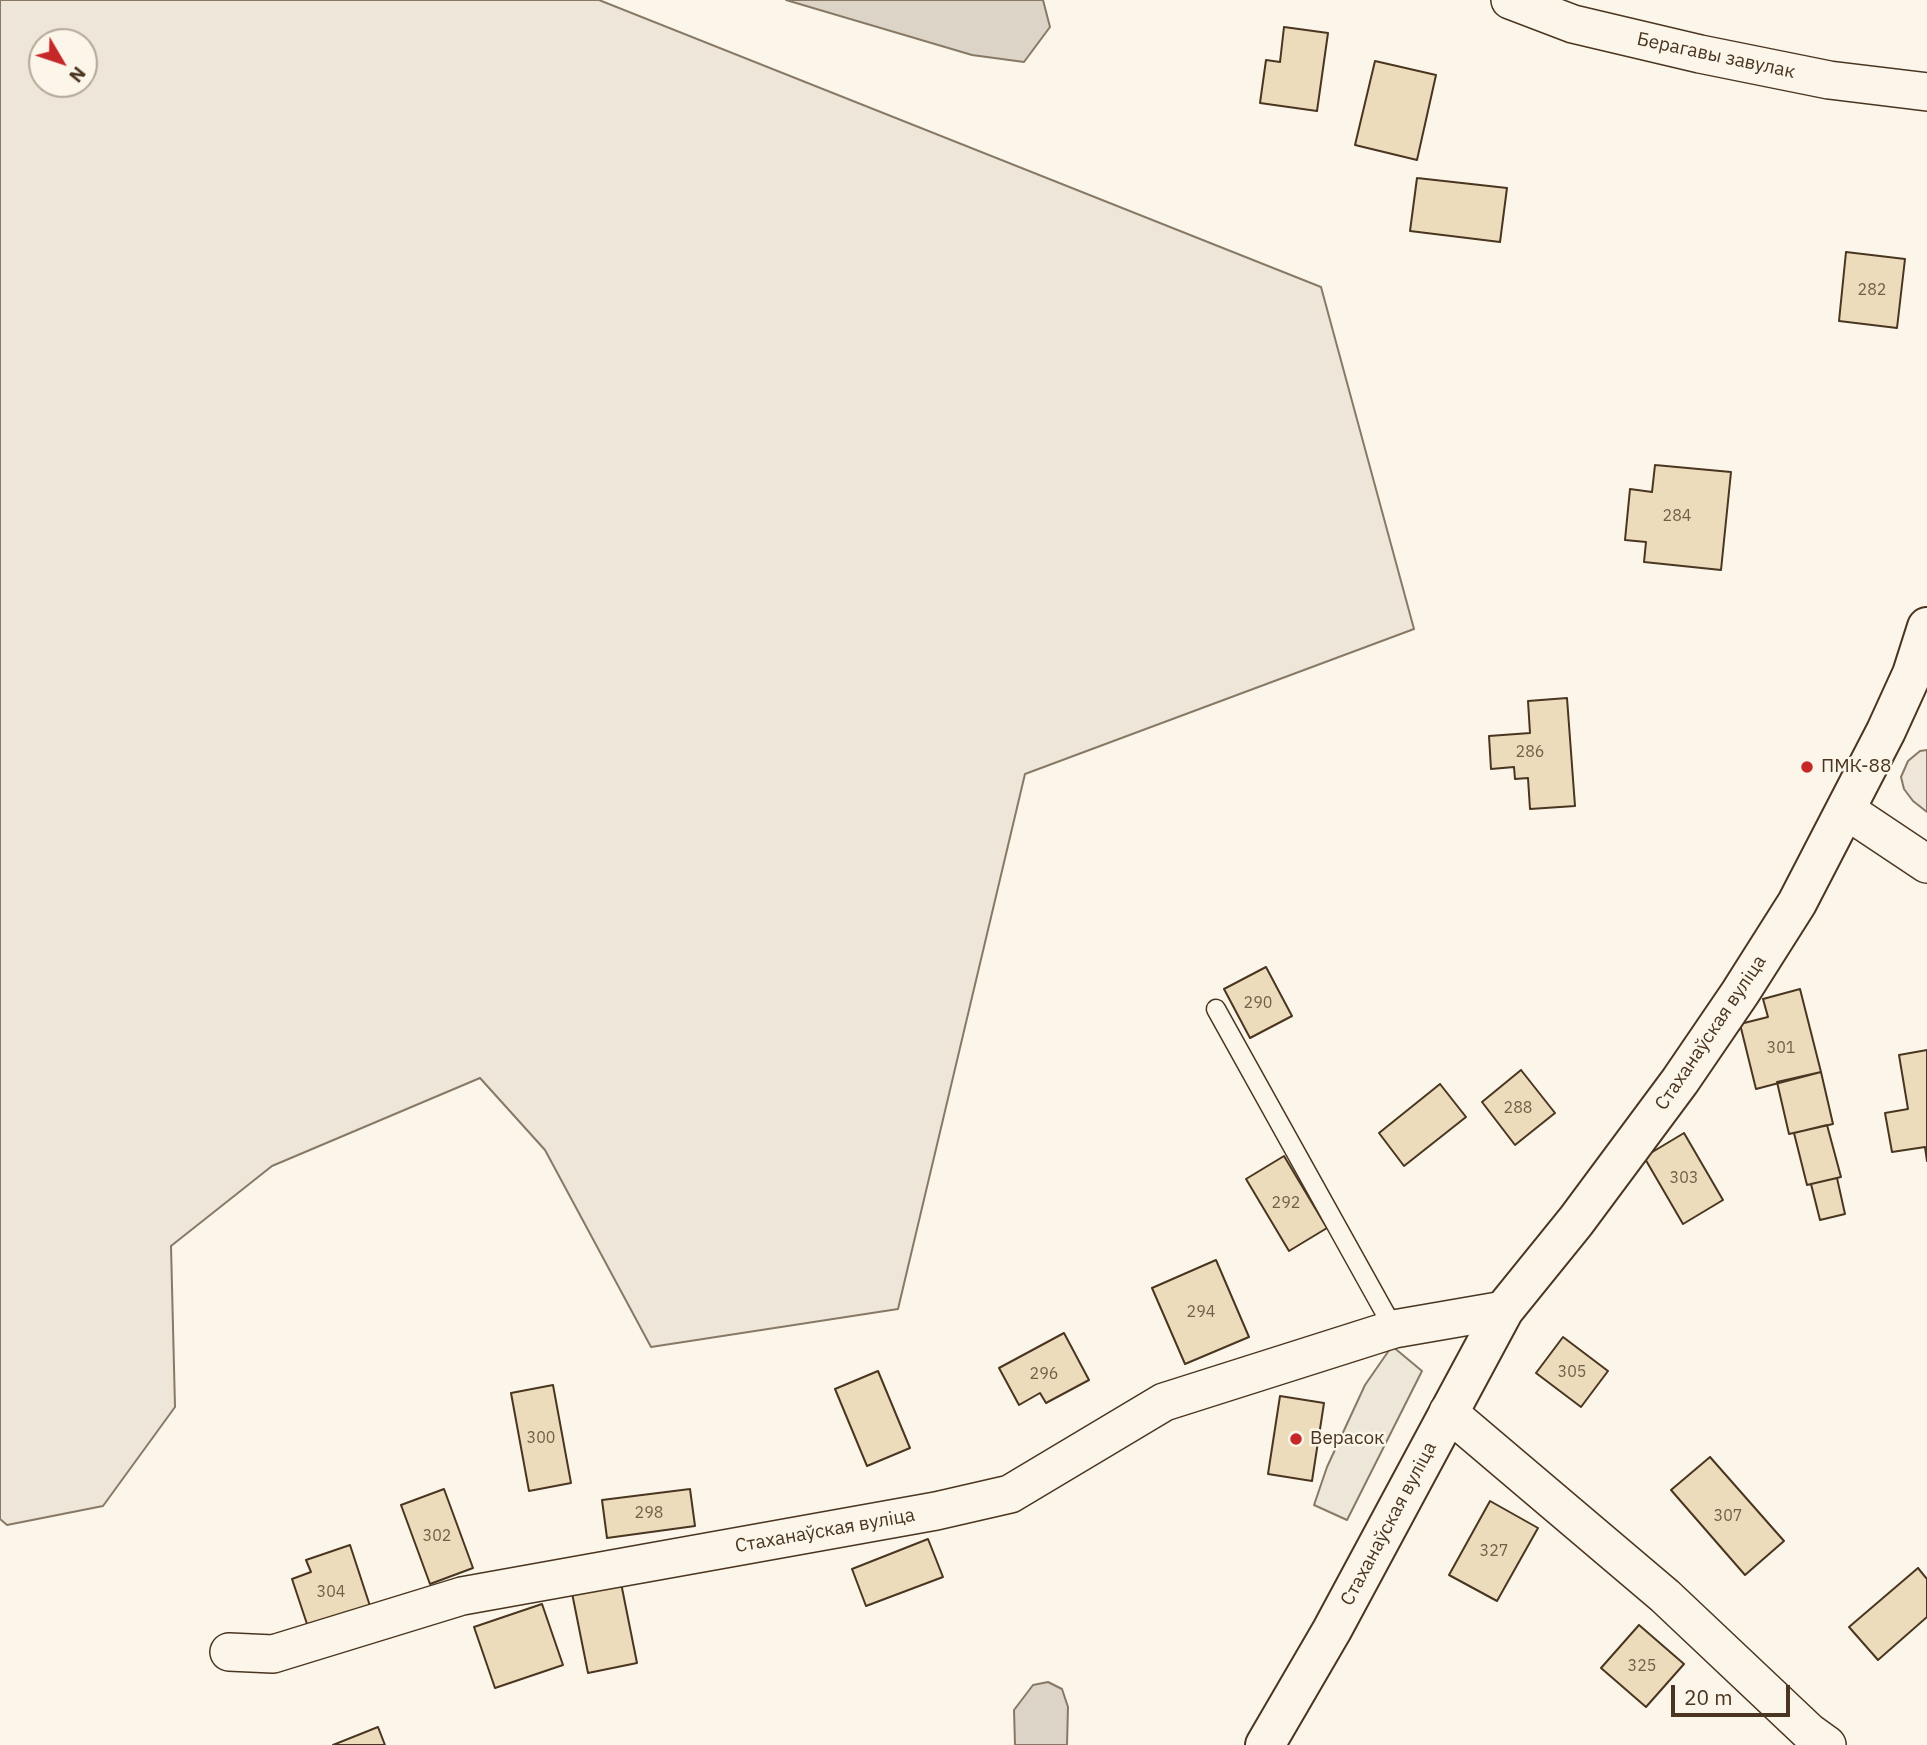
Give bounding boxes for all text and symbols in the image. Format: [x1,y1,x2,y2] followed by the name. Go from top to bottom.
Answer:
[28,28,98,98] north arrow
[1635,28,1797,84] street label: Берагавы завулак
[64,62,91,88] text: N
[1858,280,1886,300] house number: 282
[1663,506,1691,526] house number: 284
[1516,742,1544,762] house number: 286
[1821,756,1891,778] place label: ПМК-88
[1799,759,1815,775] marker: ПМК-88
[1651,951,1771,1115] street label: Стаханаўская вуліца
[1244,993,1272,1013] house number: 290
[1767,1038,1795,1058] house number: 301
[1504,1098,1532,1118] house number: 288
[1670,1168,1698,1188] house number: 303
[1272,1193,1300,1213] house number: 292
[1187,1302,1215,1322] house number: 294
[1558,1362,1586,1382] house number: 305
[1030,1364,1058,1384] house number: 296
[527,1428,555,1448] house number: 300
[1310,1428,1385,1450] place label: Верасок
[1288,1431,1304,1447] marker: Верасок
[1336,1438,1442,1610] street label: Стаханаўская вуліца
[635,1503,663,1523] house number: 298
[733,1504,917,1558] street label: Стаханаўская вуліца
[1714,1506,1742,1526] house number: 307
[423,1526,451,1546] house number: 302
[1480,1541,1508,1561] house number: 327
[317,1582,345,1602] house number: 304
[1628,1656,1656,1676] house number: 325
[1675,1672,1794,1716] scale bar
[1684,1683,1733,1711] text: 20 m

